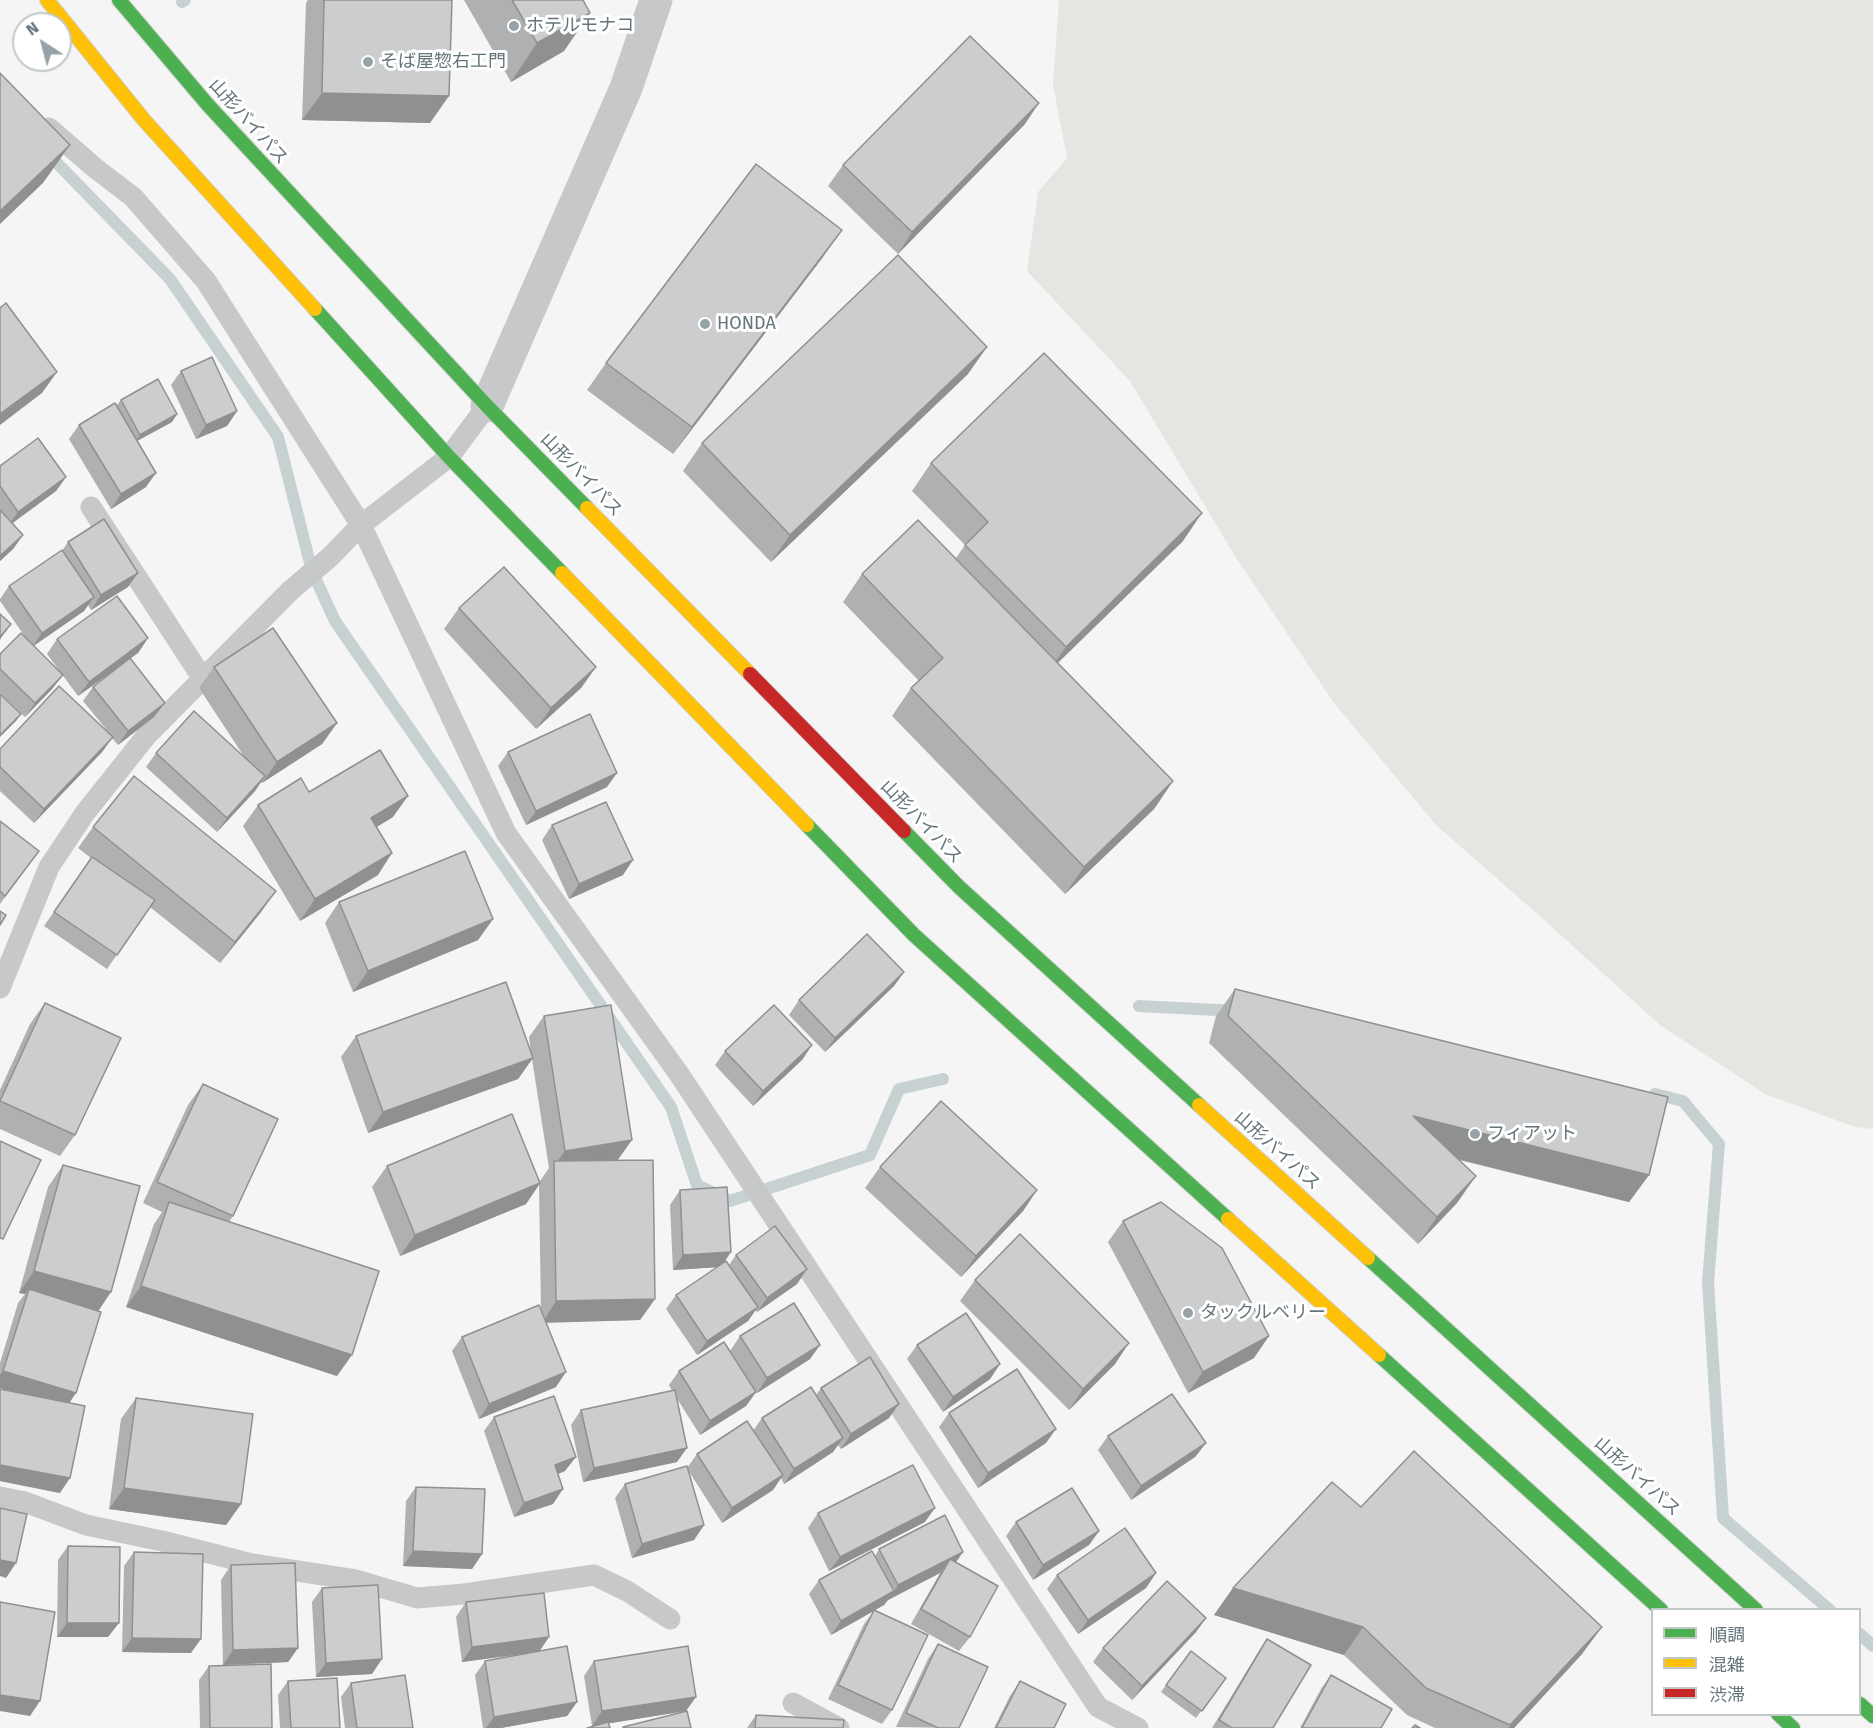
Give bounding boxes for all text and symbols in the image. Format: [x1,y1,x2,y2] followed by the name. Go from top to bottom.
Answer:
[12,12,72,72] north arrow
[526,15,634,37] place label: ホテルモナコ
[22,18,42,39] text: N
[507,19,521,33] marker: ホテルモナコ
[380,51,506,73] place label: そば屋惣右工門
[361,55,375,69] marker: そば屋惣右工門
[204,75,292,169] street label: 山形バイパス
[717,313,776,335] place label: HONDA
[698,317,712,331] marker: HONDA
[536,429,626,521] street label: 山形バイパス
[876,776,966,868] street label: 山形バイパス
[1230,1107,1324,1195] street label: 山形バイパス
[1487,1123,1577,1145] place label: フィアット
[1468,1127,1482,1141] marker: フィアット
[1200,1302,1326,1324] place label: タックルベリー
[1181,1306,1195,1320] marker: タックルベリー
[1590,1433,1684,1521] street label: 山形バイパス
[1651,1608,1861,1716] legend
[1709,1624,1745,1646] text: 順調
[1709,1654,1745,1676] text: 混雑
[1709,1684,1745,1706] text: 渋滞

